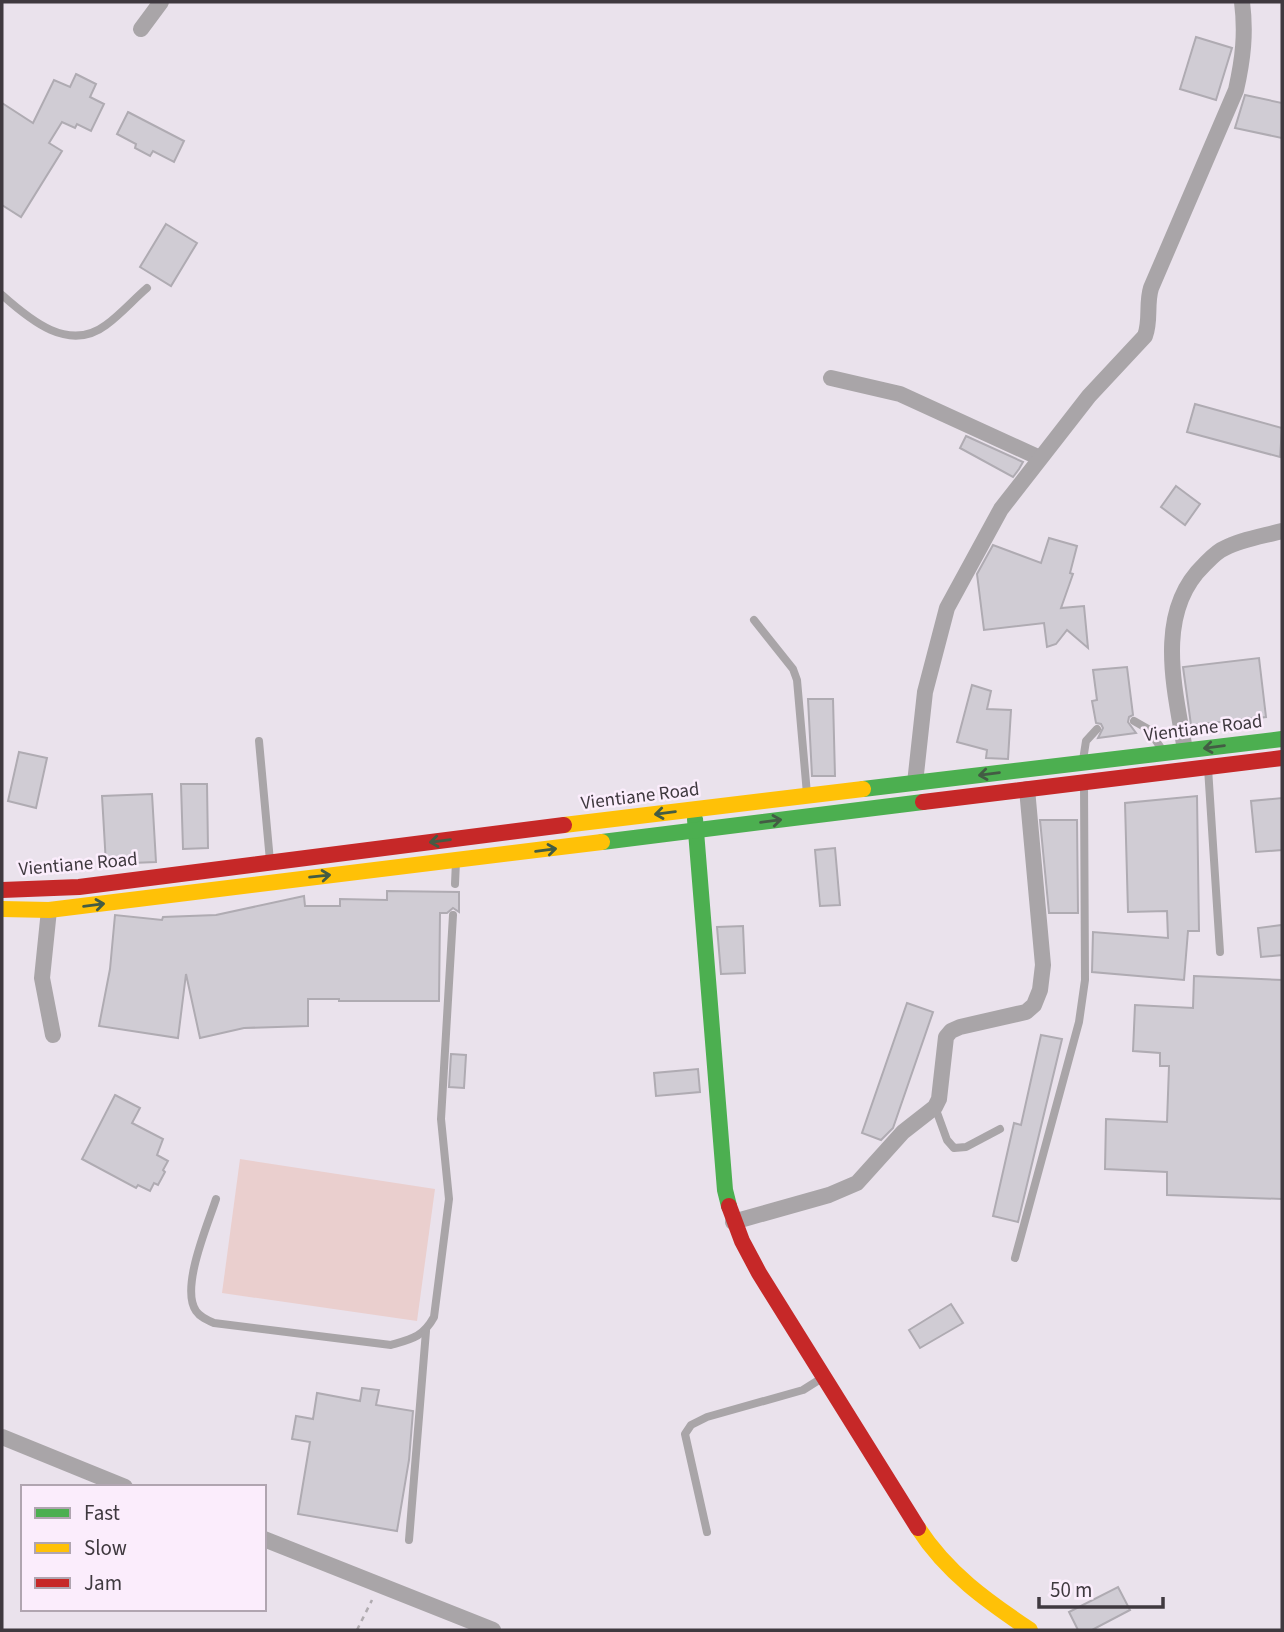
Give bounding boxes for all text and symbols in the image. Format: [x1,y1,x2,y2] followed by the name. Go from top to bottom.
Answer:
[1142,708,1264,749] street label: Vientiane Road
[1204,740,1226,753] one-way arrow
[978,768,1000,781] one-way arrow
[579,776,701,817] street label: Vientiane Road
[655,807,677,820] one-way arrow
[760,815,782,828] one-way arrow
[429,835,452,848] one-way arrow
[534,843,557,856] one-way arrow
[18,846,139,883] street label: Vientiane Road
[308,869,331,882] one-way arrow
[82,898,105,911] one-way arrow
[21,1485,266,1611] legend
[84,1498,120,1528] text: Fast
[84,1533,127,1563] text: Slow
[1039,1566,1163,1610] scale bar
[84,1568,122,1598] text: Jam
[1050,1575,1092,1605] text: 50 m

